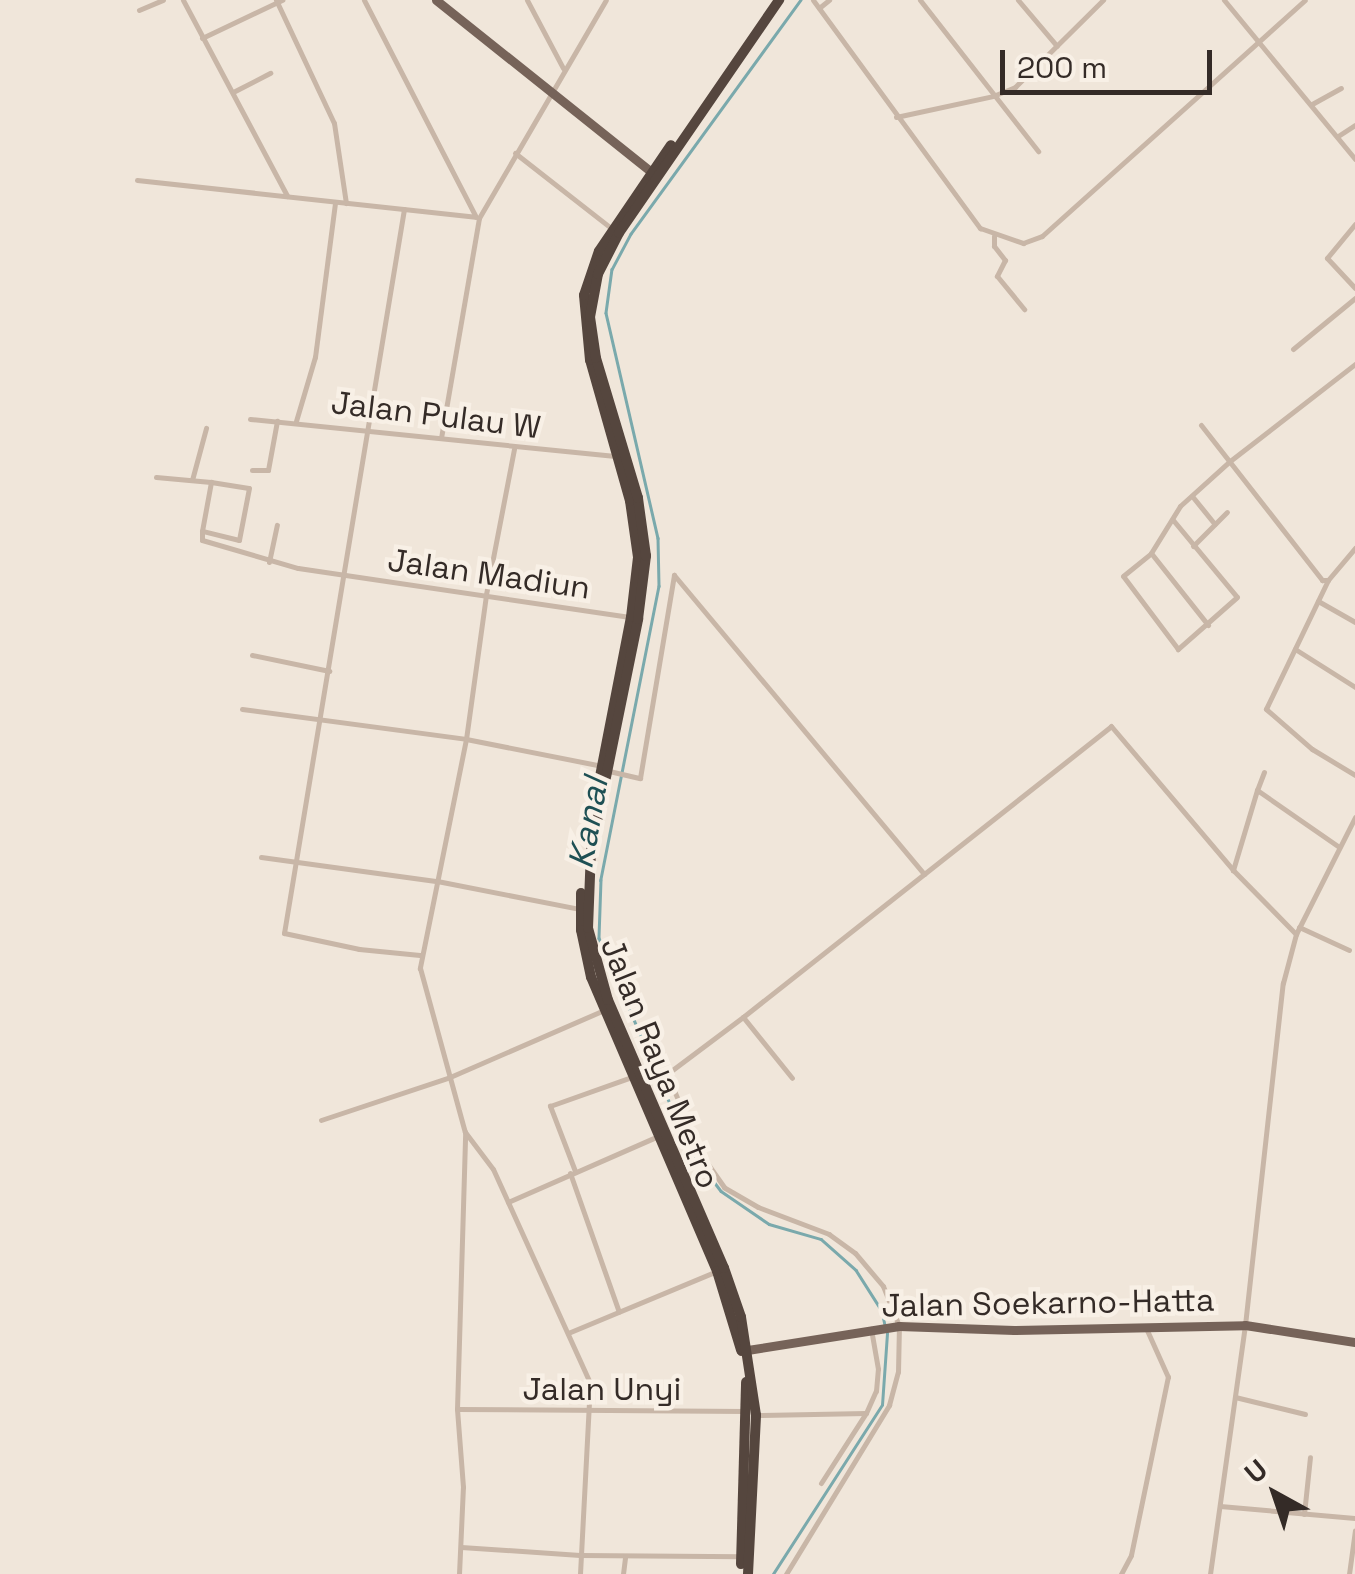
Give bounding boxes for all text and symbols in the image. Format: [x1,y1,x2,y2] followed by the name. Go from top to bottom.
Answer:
[1005,30,1218,92] scale bar
[1017,48,1107,87] text: 200 m
[329,383,543,447] street label: Jalan Pulau W
[385,541,593,607] street label: Jalan Madiun
[559,774,617,872] water label: Kanal
[592,932,728,1194] street label: Jalan Raya Metro
[881,1281,1215,1325] street label: Jalan Soekarno-Hatta
[523,1370,681,1408] street label: Jalan Unyi
[1225,1444,1325,1544] north arrow
[1237,1451,1274,1491] text: U

